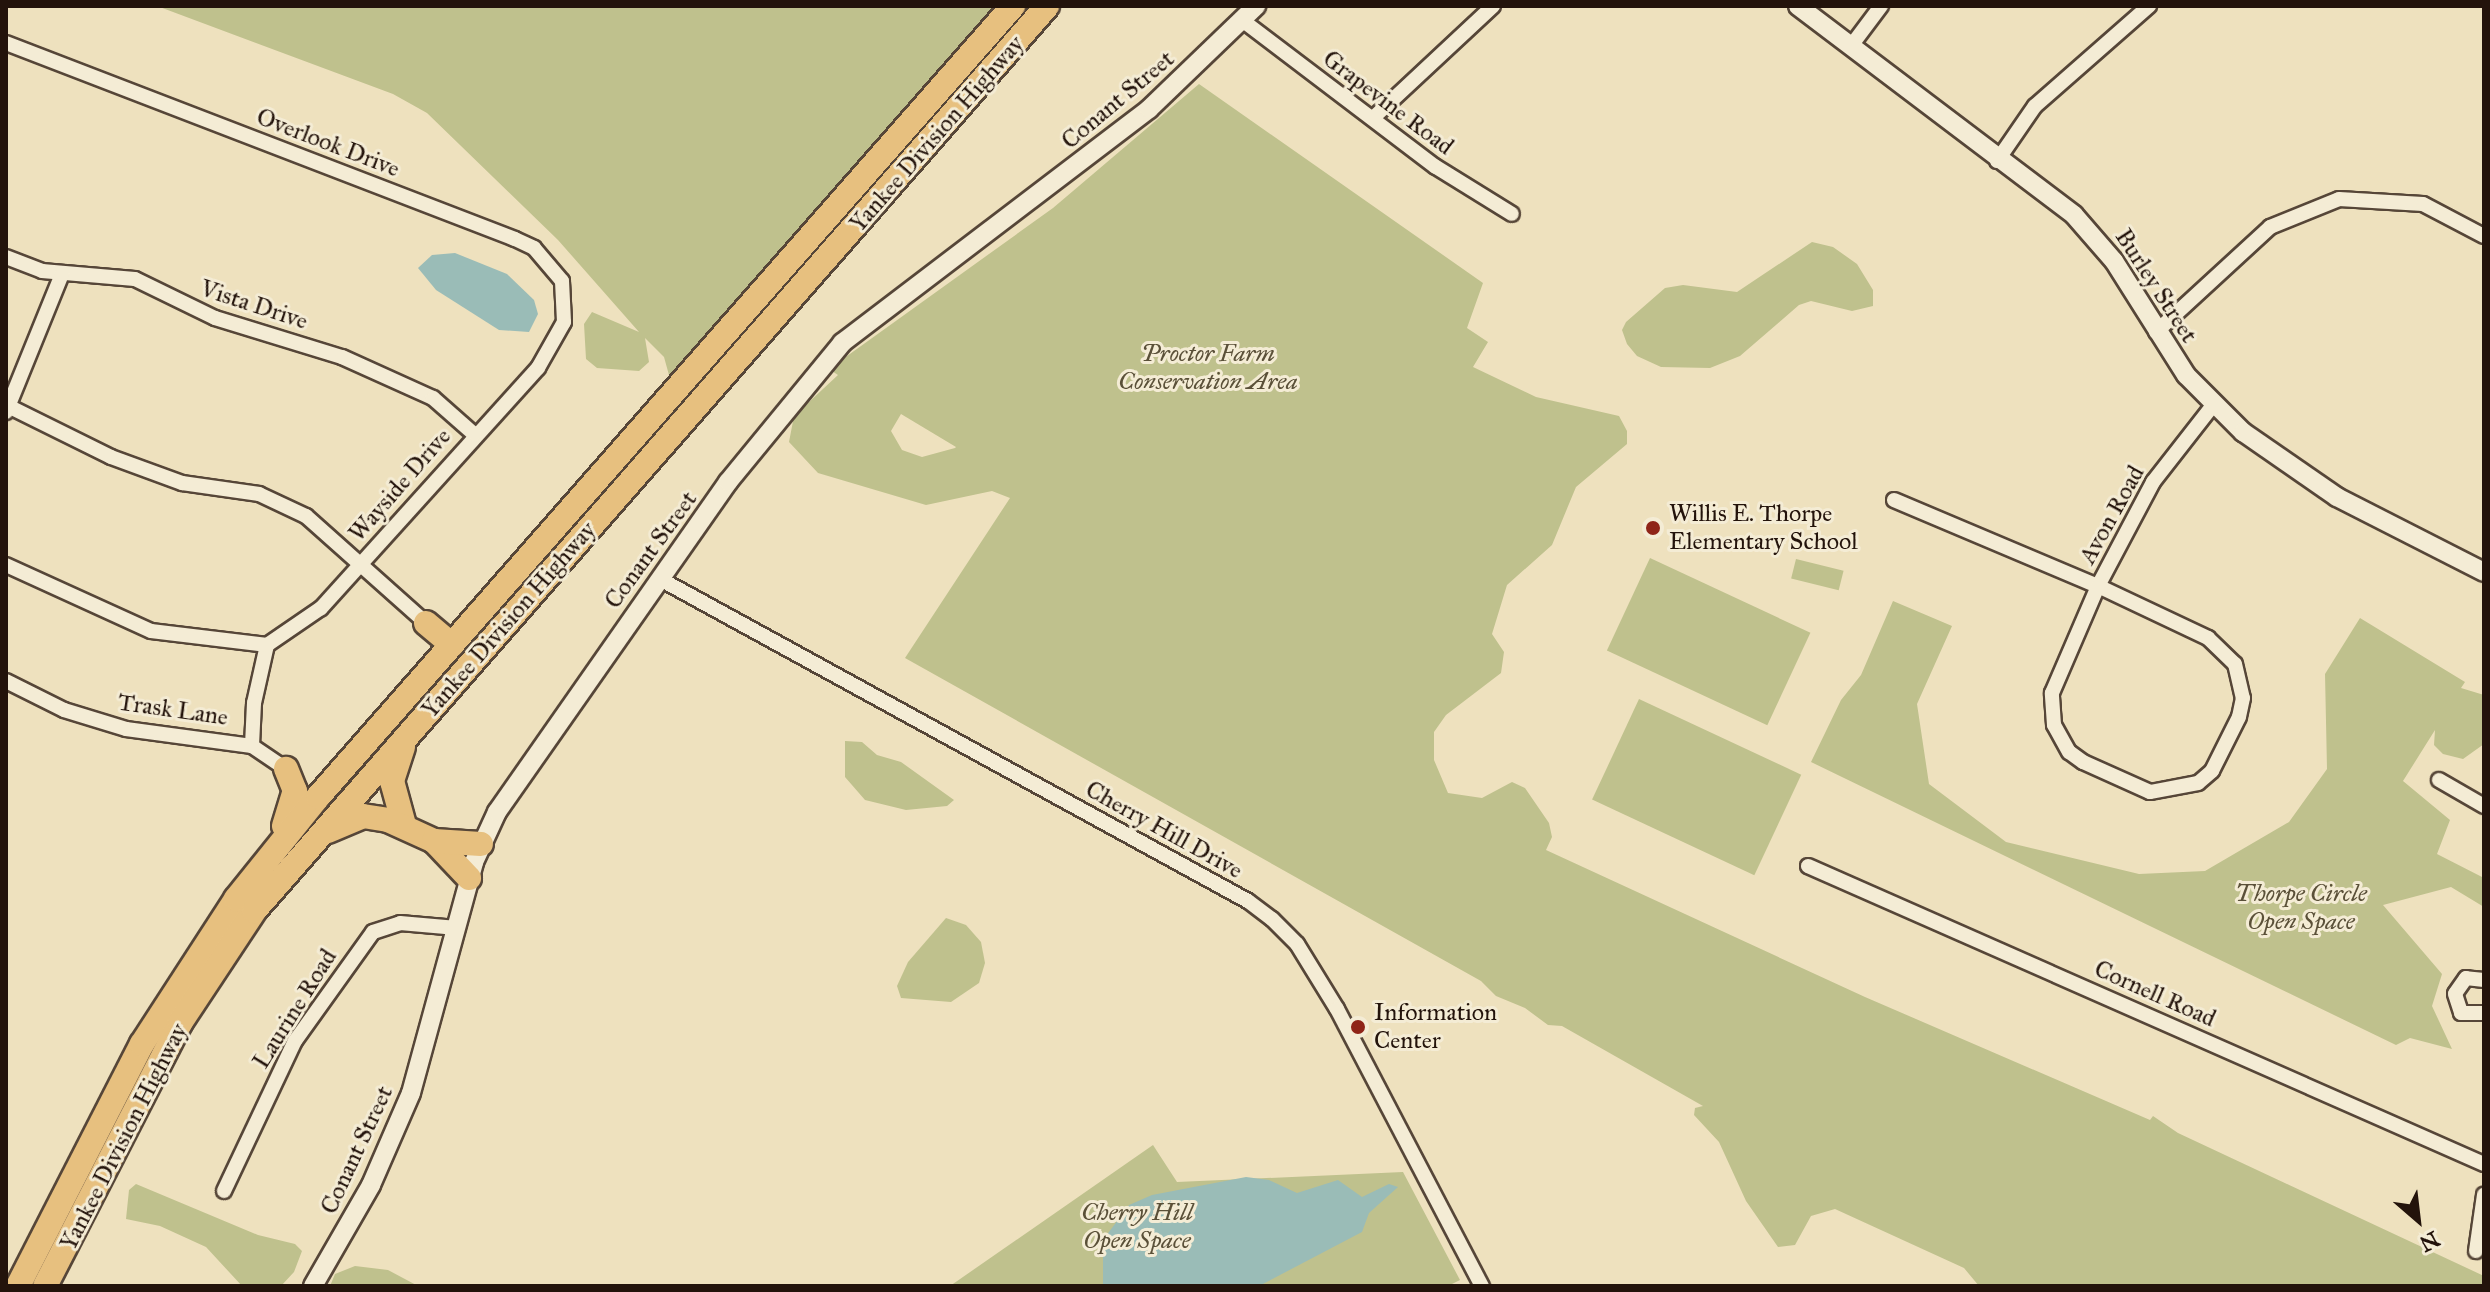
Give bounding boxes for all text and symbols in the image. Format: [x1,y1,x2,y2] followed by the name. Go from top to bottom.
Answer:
[844,30,1030,238] street label: Yankee Division Highway
[1056,45,1180,155] street label: Conant Street
[1317,45,1459,161] street label: Grapevine Road
[252,102,404,184] street label: Overlook Drive
[2109,224,2203,348] street label: Burley Street
[197,274,311,336] street label: Vista Drive
[1118,340,1298,396] park label: Proctor Farm Conservation Area
[343,422,457,548] street label: Wayside Drive
[2073,461,2151,569] street label: Avon Road
[599,486,703,614] street label: Conant Street
[1669,500,1858,556] place label: Willis E. Thorpe Elementary School
[416,516,602,724] street label: Yankee Division Highway
[1644,519,1662,537] marker: Willis E. Thorpe Elementary School
[116,688,230,732] street label: Trask Lane
[1080,775,1248,885] street label: Cherry Hill Drive
[2235,880,2367,936] park label: Thorpe Circle Open Space
[247,944,343,1074] street label: Laurine Road
[2090,954,2220,1034] street label: Cornell Road
[1374,999,1497,1055] place label: Information Center
[1349,1018,1367,1036] marker: Information Center
[54,1019,194,1255] street label: Yankee Division Highway
[315,1081,399,1219] street label: Conant Street
[2378,1180,2458,1260] north arrow
[1081,1199,1193,1255] park label: Cherry Hill Open Space
[2415,1225,2444,1258] text: N

